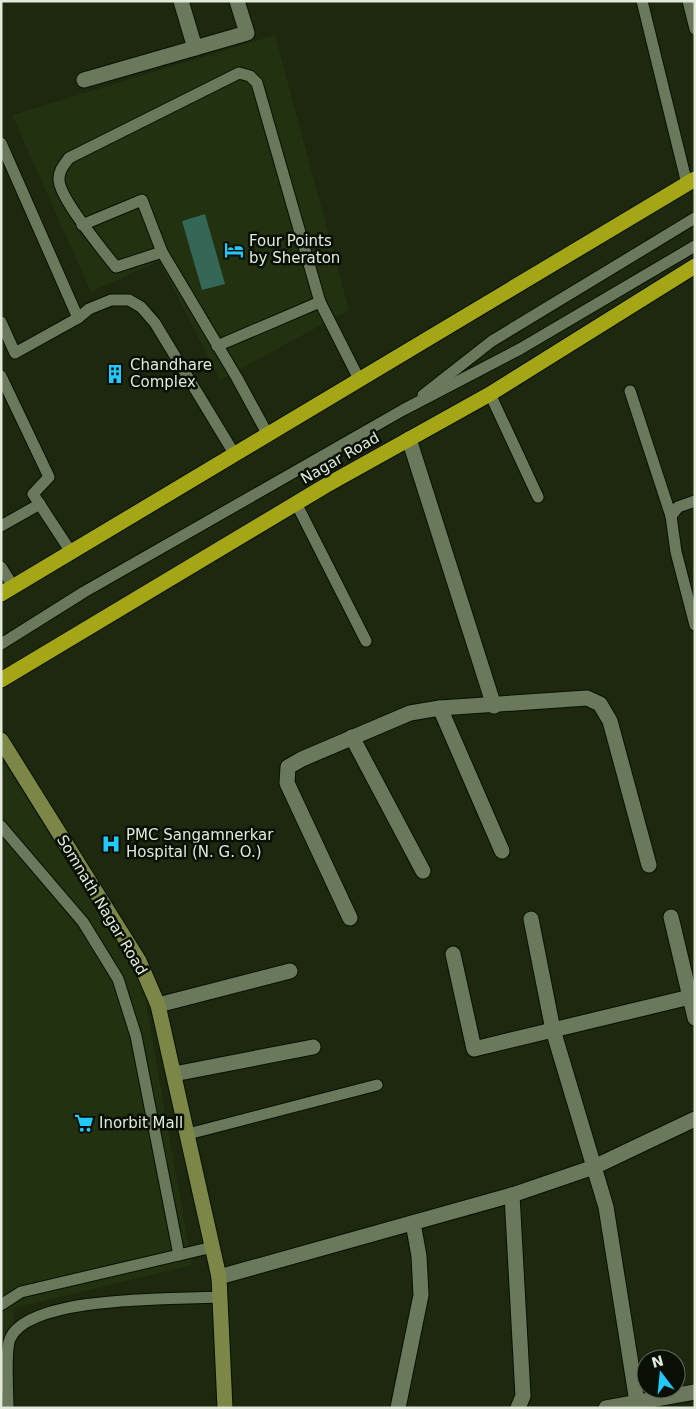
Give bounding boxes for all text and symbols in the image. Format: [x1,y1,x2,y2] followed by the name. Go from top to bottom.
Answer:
[249,232,340,267] place label: Four Points by Sheraton
[223,239,245,261] hotel icon: Four Points by Sheraton
[130,356,212,391] place label: Chandhare Complex
[104,363,126,385] building icon: Chandhare Complex
[298,428,382,488] street label: Nagar Road
[126,826,274,861] place label: PMC Sangamnerkar Hospital (N. G. O.)
[53,832,151,978] street label: Somnath Nagar Road
[100,833,122,855] hospital icon: PMC Sangamnerkar Hospital (N. G. O.)
[73,1112,95,1134] supermarket icon: Inorbit Mall
[99,1114,183,1132] place label: Inorbit Mall
[636,1349,686,1399] north arrow
[650,1352,665,1371] text: N

